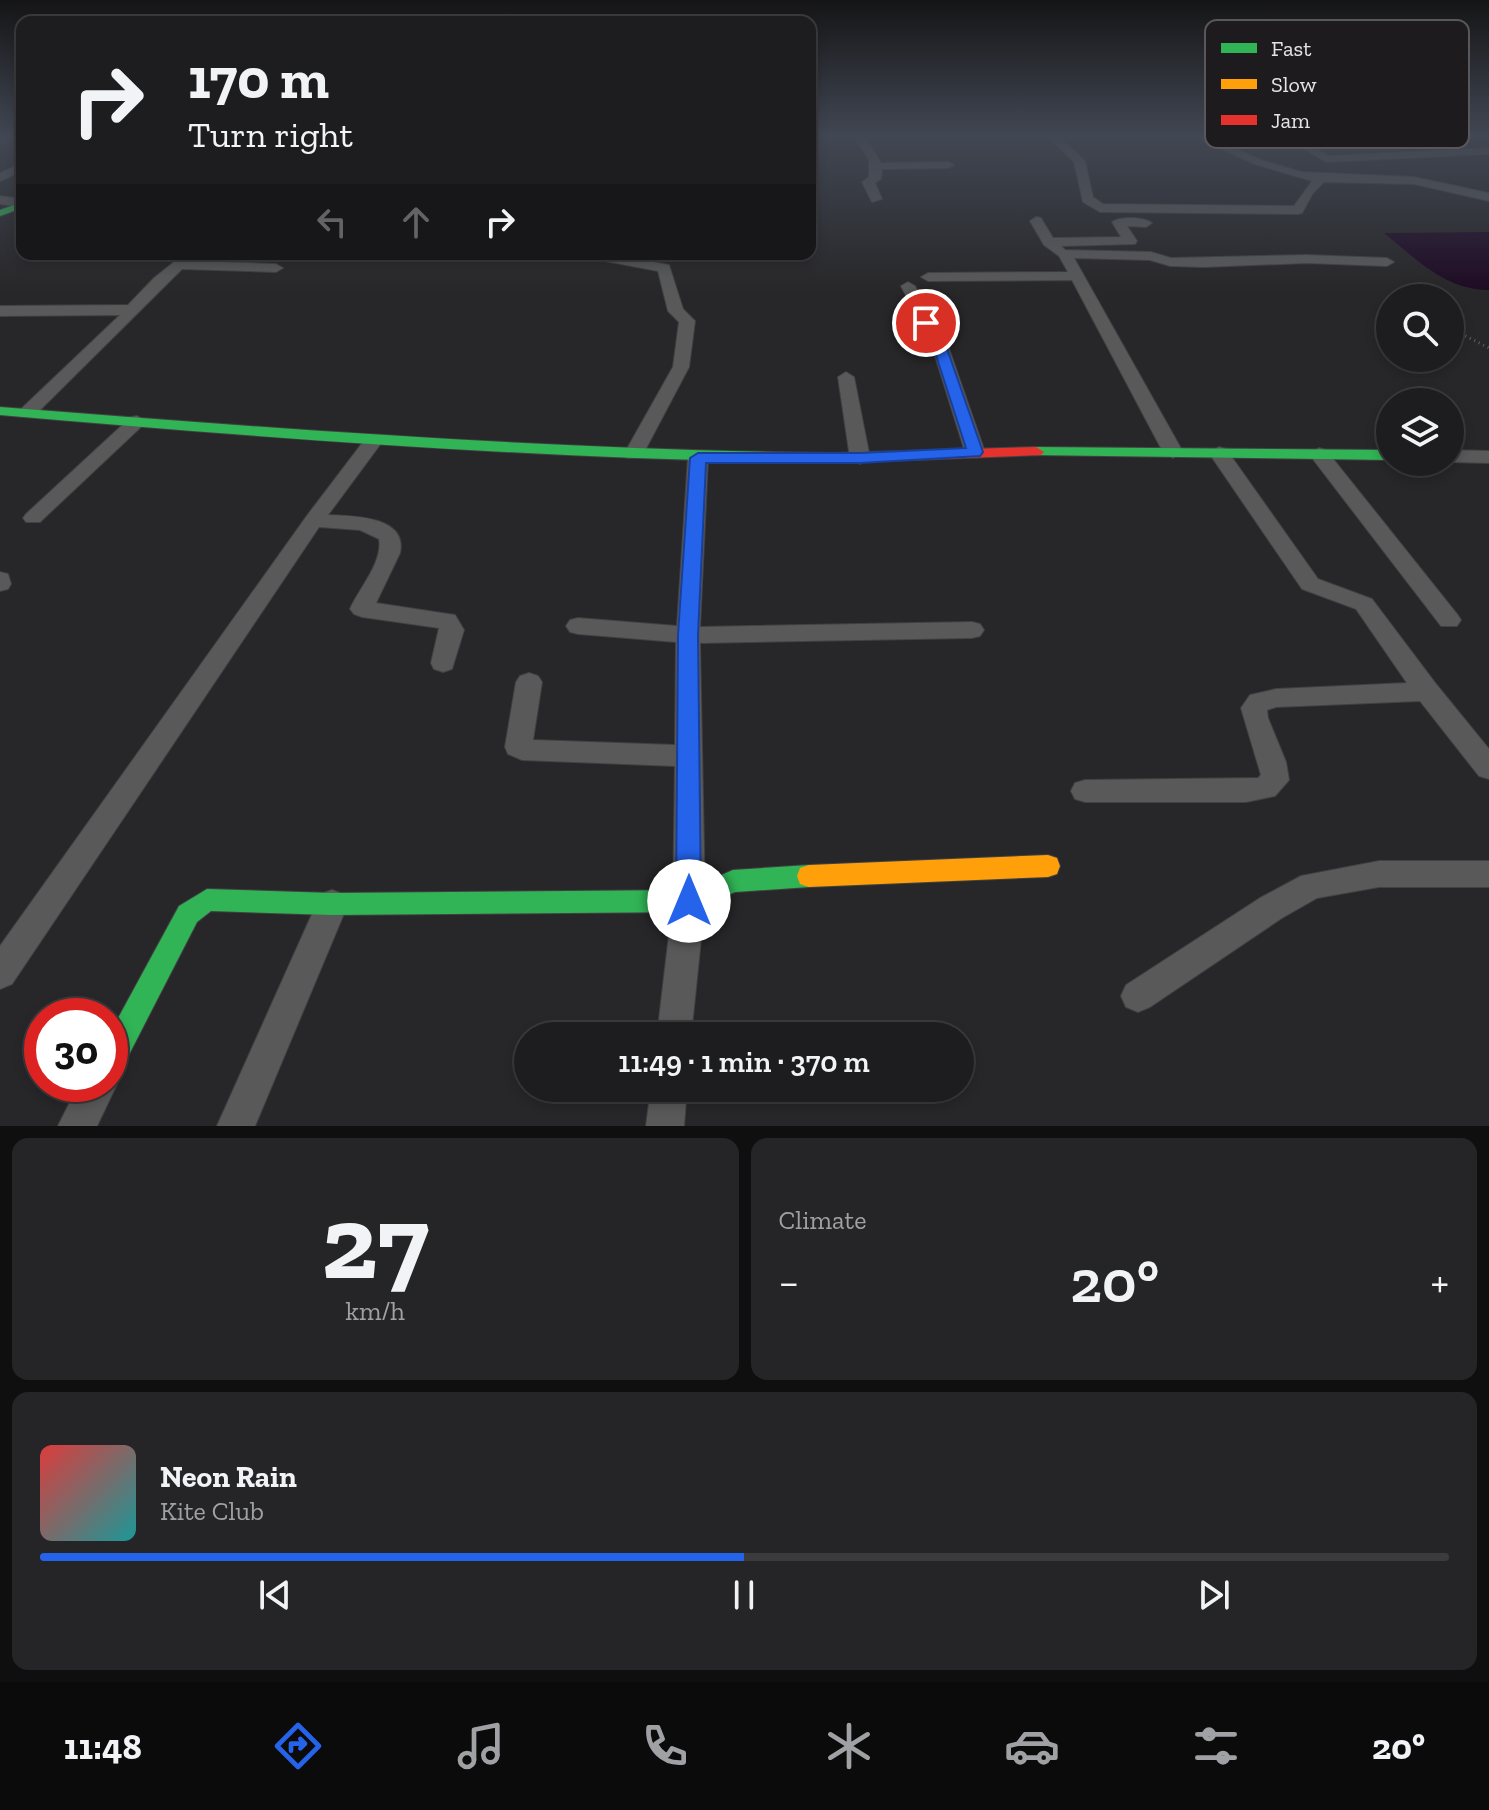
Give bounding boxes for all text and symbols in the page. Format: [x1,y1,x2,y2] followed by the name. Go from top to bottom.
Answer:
[1205,20,1469,148] legend
[1271,35,1312,62] text: Fast
[188,45,329,112] text: 170 m
[56,48,160,152] icon: right
[1271,71,1317,98] text: Slow
[1271,107,1310,134] text: Jam
[188,113,353,156] text: Turn right
[310,200,354,244] icon: left
[394,200,438,244] icon: ahead
[478,200,522,244] icon: right
[1376,284,1464,476] map controls
[1376,284,1464,372] button: search
[892,289,960,357] pin
[904,301,948,345] icon: arrive
[1376,388,1464,476] button: layers
[647,859,731,943] position arrow
[24,998,128,1102] speed limit sign: 30
[618,1044,870,1080] text: 11:49 · 1 min · 370 m
[322,1180,429,1305] text: 27
[779,1204,866,1236] text: Climate
[1070,1245,1159,1317] text: 20°
[779,1255,799,1308] text: −
[1430,1255,1449,1308] text: +
[346,1295,405,1327] text: km/h
[160,1459,297,1495] text: Neon Rain
[160,1495,264,1527] text: Kite Club
[253,1573,297,1617] icon: previous
[722,1573,766,1617] icon: pause
[1192,1573,1236,1617] icon: next
[270,1718,326,1774] icon: directions
[453,1718,509,1774] icon: music
[637,1718,693,1774] icon: phone
[821,1718,877,1774] icon: climate
[1004,1718,1060,1774] icon: car
[1188,1718,1244,1774] icon: filters
[64,1725,142,1768] text: 11:48
[1372,1725,1425,1768] text: 20°

